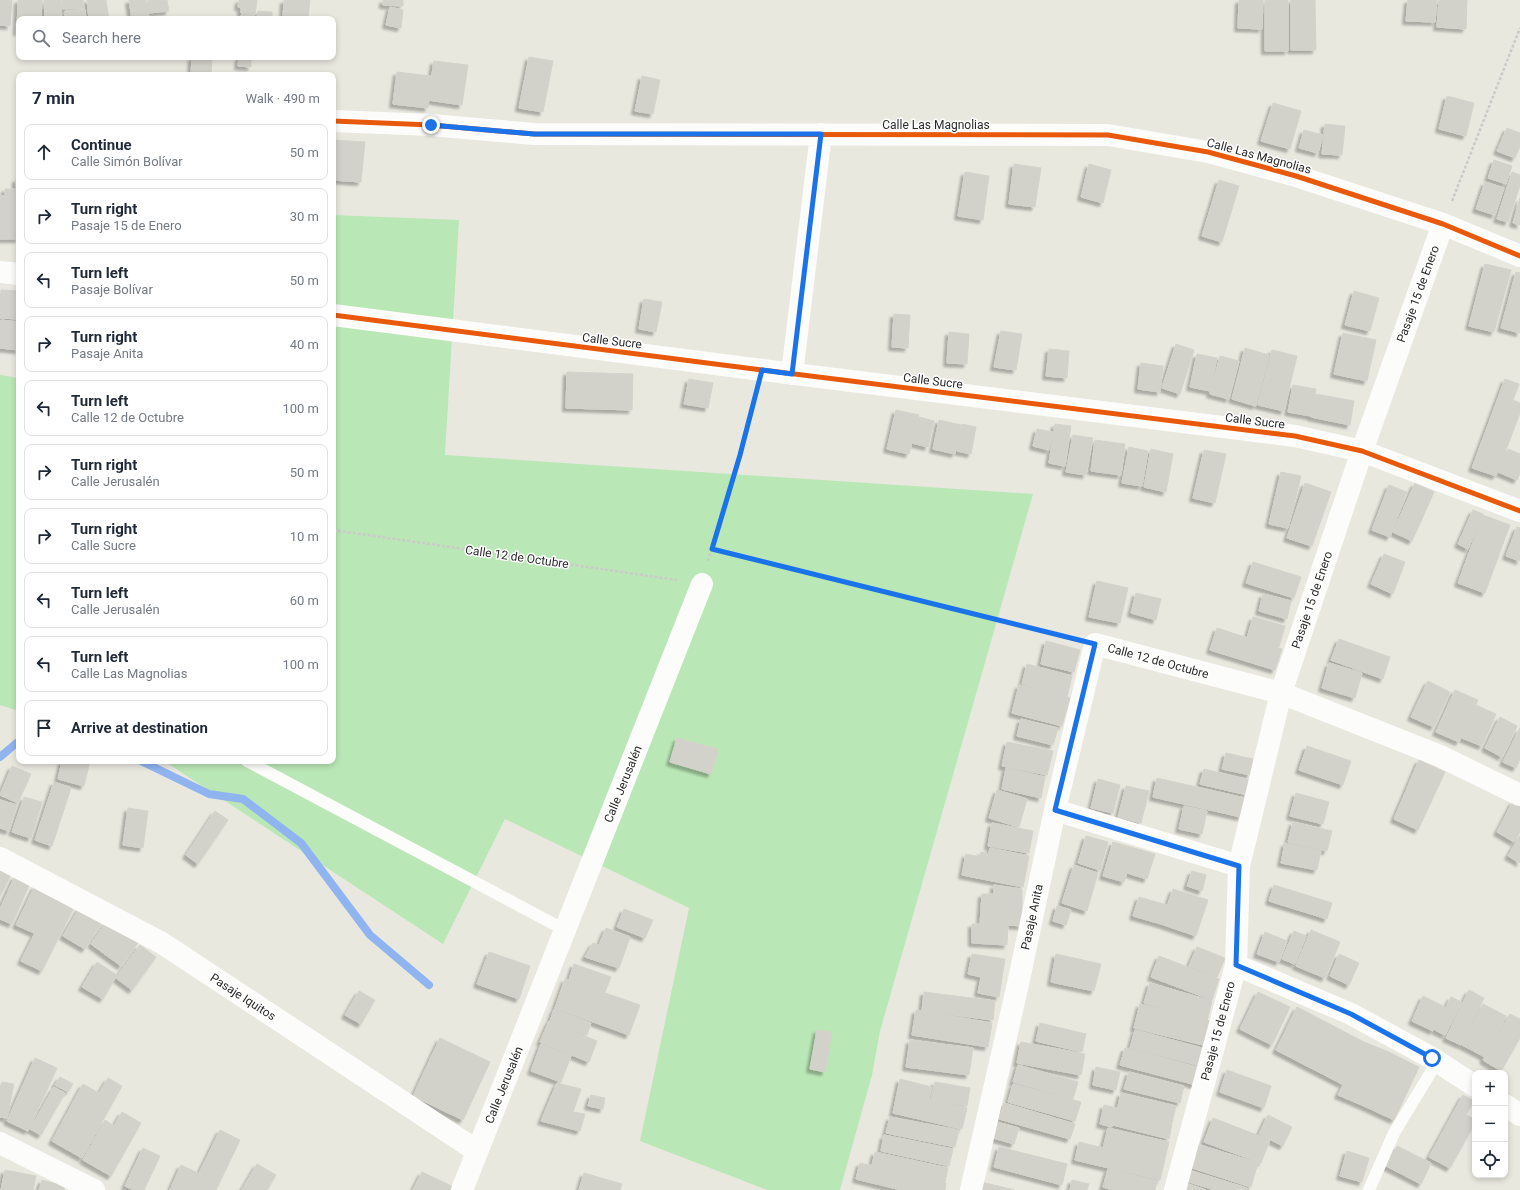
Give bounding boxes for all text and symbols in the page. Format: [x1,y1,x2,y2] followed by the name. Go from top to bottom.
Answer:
[16,16,336,60] search box
[30,27,52,49] icon: search
[62,29,141,47] text: Search here
[32,88,75,108] text: 7 min
[245,91,320,106] text: Walk · 490 m
[422,116,440,134] route end
[882,118,990,132] street label: Calle Las Magnolias
[1205,135,1313,177] street label: Calle Las Magnolias
[71,136,132,154] text: Continue
[33,141,55,163] icon: ahead
[290,145,319,160] text: 50 m
[71,154,183,169] text: Calle Simón Bolívar
[71,200,137,218] text: Turn right
[33,205,55,227] icon: right
[290,209,319,224] text: 30 m
[71,218,182,233] text: Pasaje 15 de Enero
[1394,243,1442,344] street label: Pasaje 15 de Enero
[71,264,128,282] text: Turn left
[33,269,55,291] icon: left
[290,273,319,288] text: 50 m
[71,282,153,297] text: Pasaje Bolívar
[71,328,137,346] text: Turn right
[581,330,643,352] street label: Calle Sucre
[33,333,55,355] icon: right
[290,337,319,352] text: 40 m
[71,346,143,361] text: Pasaje Anita
[902,370,964,392] street label: Calle Sucre
[71,392,128,410] text: Turn left
[33,397,55,419] icon: left
[282,401,319,416] text: 100 m
[71,410,184,425] text: Calle 12 de Octubre
[1224,410,1286,432] street label: Calle Sucre
[71,456,137,474] text: Turn right
[33,461,55,483] icon: right
[290,465,319,480] text: 50 m
[71,474,160,489] text: Calle Jerusalén
[71,520,137,538] text: Turn right
[33,525,55,547] icon: right
[290,529,319,544] text: 10 m
[71,538,136,553] text: Calle Sucre
[464,543,570,571] street label: Calle 12 de Octubre
[1289,549,1335,651] street label: Pasaje 15 de Enero
[71,584,128,602] text: Turn left
[33,589,55,611] icon: left
[290,593,319,608] text: 60 m
[71,602,160,617] text: Calle Jerusalén
[1106,641,1210,681] street label: Calle 12 de Octubre
[71,648,128,666] text: Turn left
[33,653,55,675] icon: left
[282,657,319,672] text: 100 m
[71,666,187,681] text: Calle Las Magnolias
[33,717,55,739] icon: arrive
[71,719,208,737] text: Arrive at destination
[601,743,645,825] street label: Calle Jerusalén
[1018,883,1046,951] street label: Pasaje Anita
[208,971,278,1023] street label: Pasaje Iquitos
[1198,980,1238,1082] street label: Pasaje 15 de Enero
[482,1044,526,1126] street label: Calle Jerusalén
[1423,1049,1441,1067] route start
[1472,1070,1508,1178] map controls
[1472,1070,1508,1106] button: +
[1472,1106,1508,1142] button: −
[1472,1142,1508,1178] button: locate

